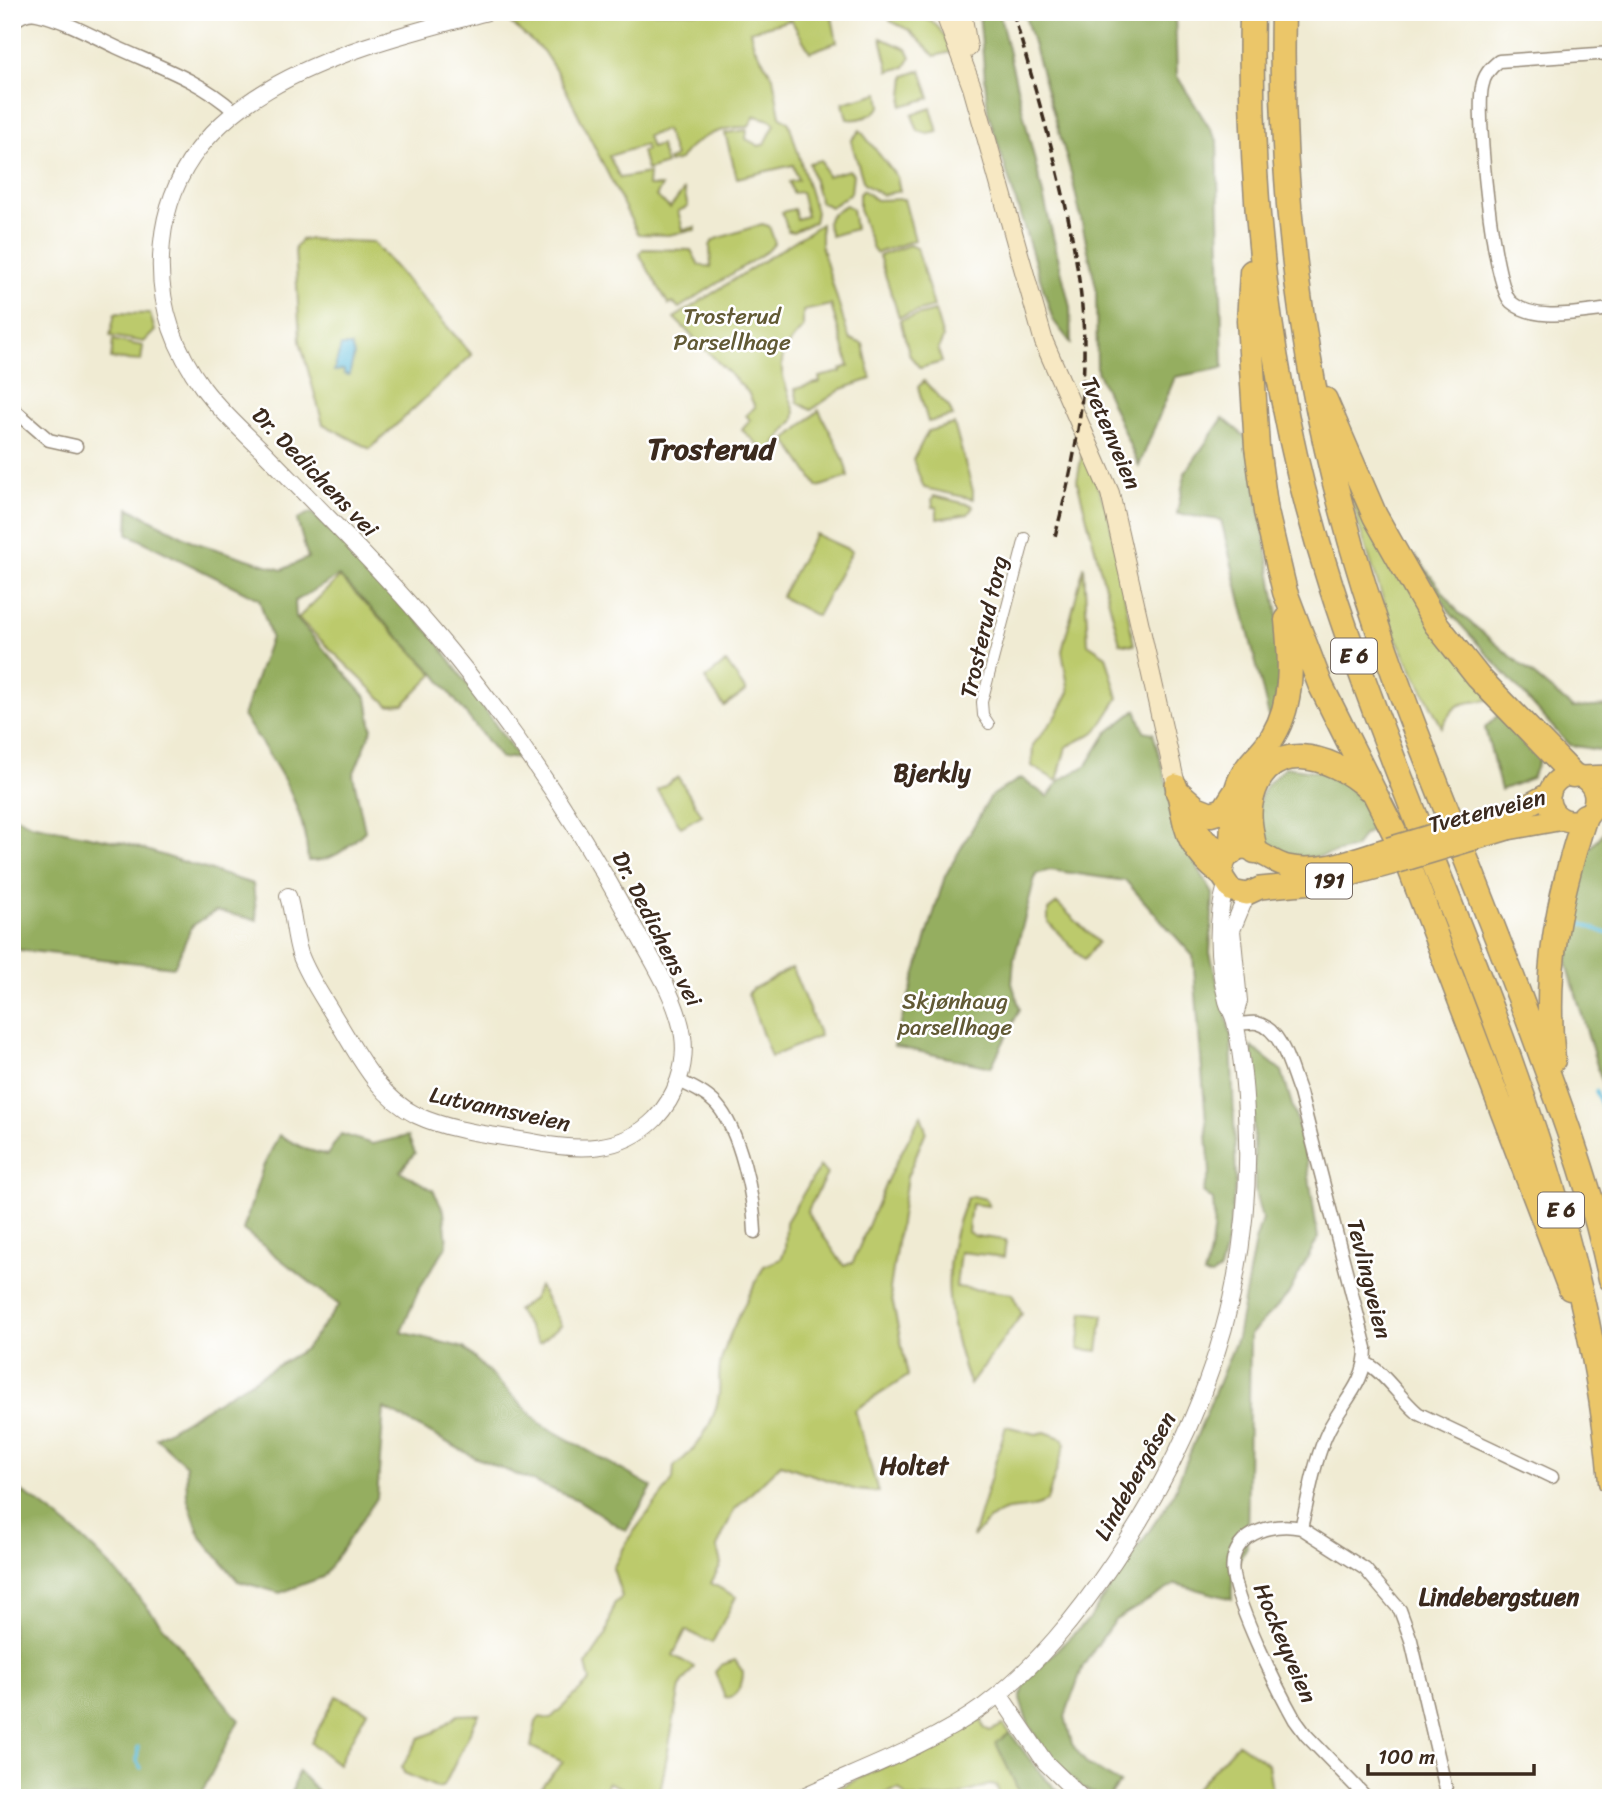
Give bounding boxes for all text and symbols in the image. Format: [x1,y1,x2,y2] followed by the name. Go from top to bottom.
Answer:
[673,296,791,363] park label: Trosterud Parsellhage
[1069,370,1153,496] street label: Tvetenveien
[241,397,389,548] street label: Dr. Dedichens vei
[647,422,777,476] district label: Trosterud
[948,551,1020,702] street label: Trosterud torg
[1331,638,1377,674] road number: E 6
[893,752,971,794] district label: Bjerkly
[1424,777,1550,845] street label: Tvetenveien
[600,844,714,1014] street label: Dr. Dedichens vei
[1306,864,1352,898] road number: 191
[897,981,1012,1048] park label: Skjønhaug parsellhage
[426,1074,574,1144] street label: Lutvannsveien
[1538,1192,1584,1228] road number: E 6
[1334,1215,1404,1344] street label: Tevlingveien
[1082,1404,1188,1548] street label: Lindebergåsen
[880,1445,950,1487] district label: Holtet
[1241,1576,1329,1710] street label: Hockeyveien
[1419,1576,1579,1618] district label: Lindebergstuen
[1368,1733,1534,1777] scale bar
[1378,1738,1435,1776] text: 100 m

